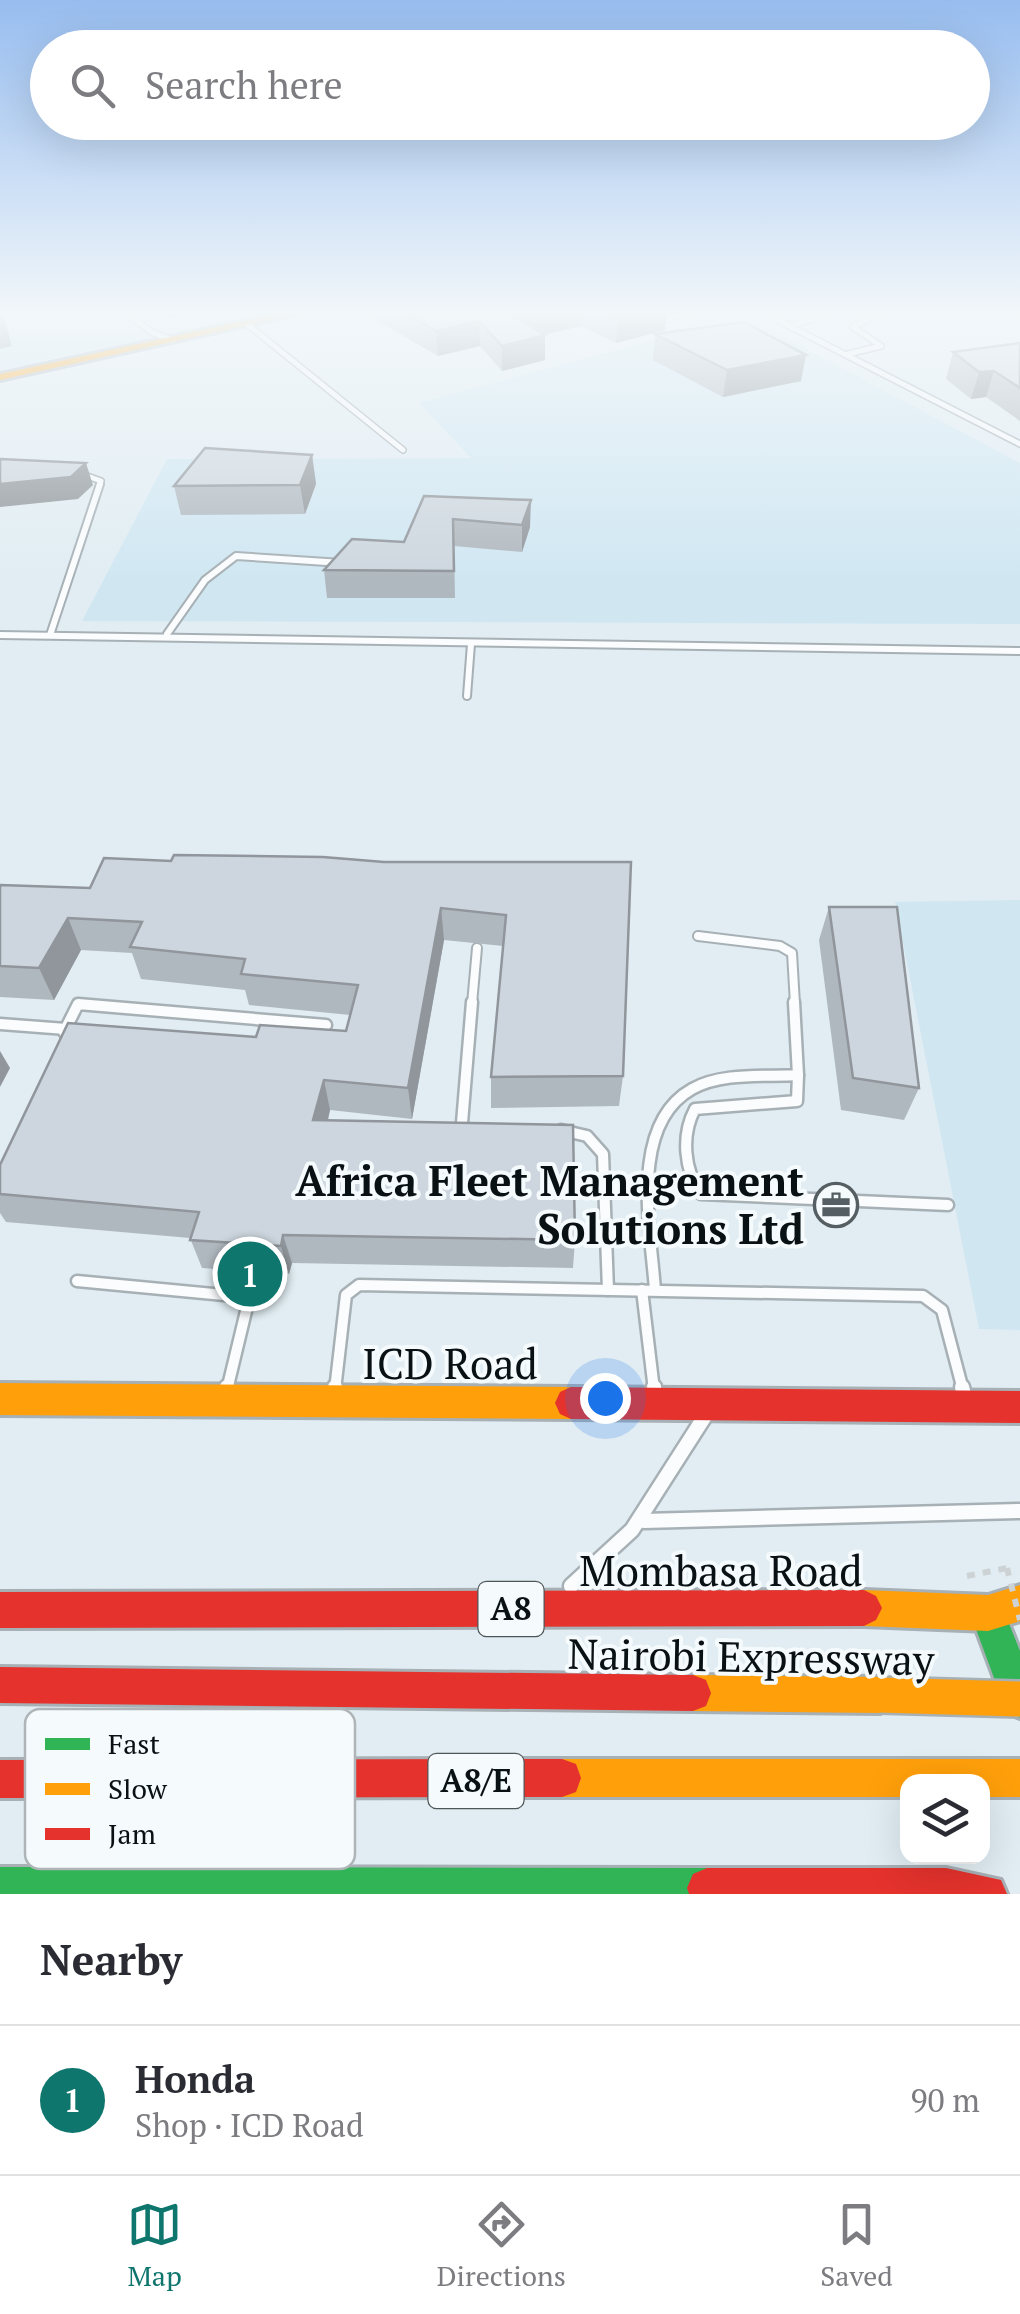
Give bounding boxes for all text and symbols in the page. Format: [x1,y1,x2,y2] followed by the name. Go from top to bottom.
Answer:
[30,30,990,140] search box
[65,58,120,113] icon: search
[145,60,343,110] text: Search here
[295,1152,804,1256] place label: Africa Fleet Management Solutions Ltd
[813,1182,859,1228] office icon: Africa Fleet Management Solutions Ltd
[218,1236,282,1312] pin: 1
[362,1335,538,1391] street label: ICD Road
[580,1373,631,1424] your location
[579,1542,863,1598] street label: Mombasa Road
[478,1582,544,1636] road number: A8
[567,1625,935,1687] street label: Nairobi Expressway
[25,1709,355,1869] legend
[108,1725,160,1762] text: Fast
[428,1754,524,1808] road number: A8/E
[108,1770,168,1807] text: Slow
[900,1774,990,1864] map controls
[900,1774,990,1864] button: layers
[108,1815,156,1852] text: Jam
[40,1931,182,1987] text: Nearby
[135,2054,255,2104] text: Honda
[63,2079,82,2121] text: 1
[910,2079,980,2121] text: 90 m
[135,2104,364,2146] text: Shop · ICD Road
[127,2197,182,2294] tab: Map
[437,2197,566,2294] tab: Directions
[820,2197,893,2294] tab: Saved

